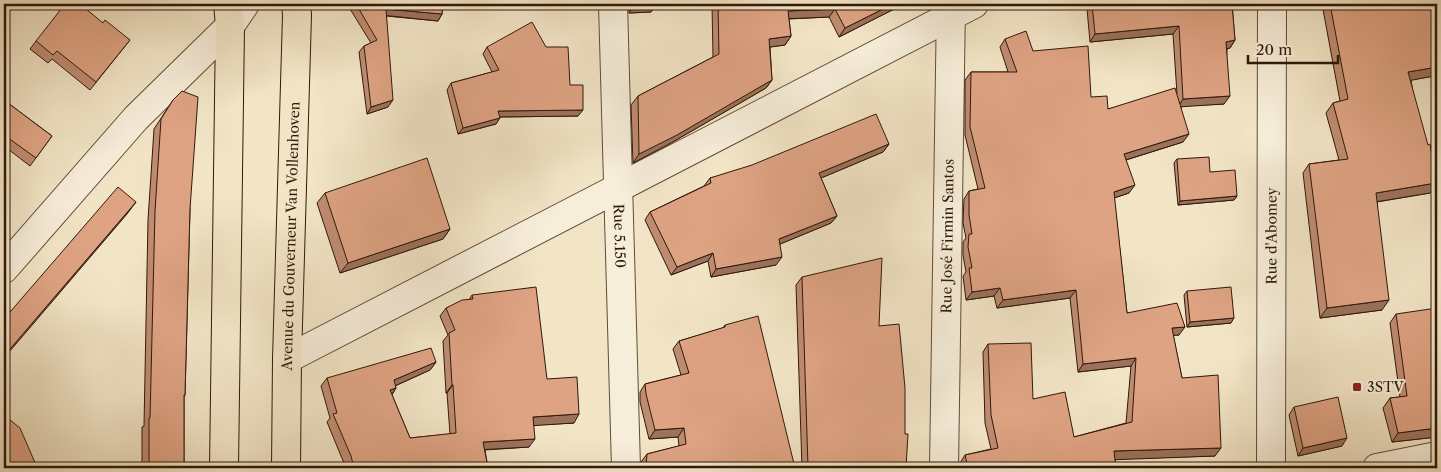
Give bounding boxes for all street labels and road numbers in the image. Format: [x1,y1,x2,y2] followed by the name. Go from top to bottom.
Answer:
[278,101,303,372] street label: Avenue du Gouverneur Van Vollenhoven
[937,159,958,314] street label: Rue José Firmin Santos
[1262,187,1281,285] street label: Rue d'Abomey
[610,204,629,268] street label: Rue 5.150

